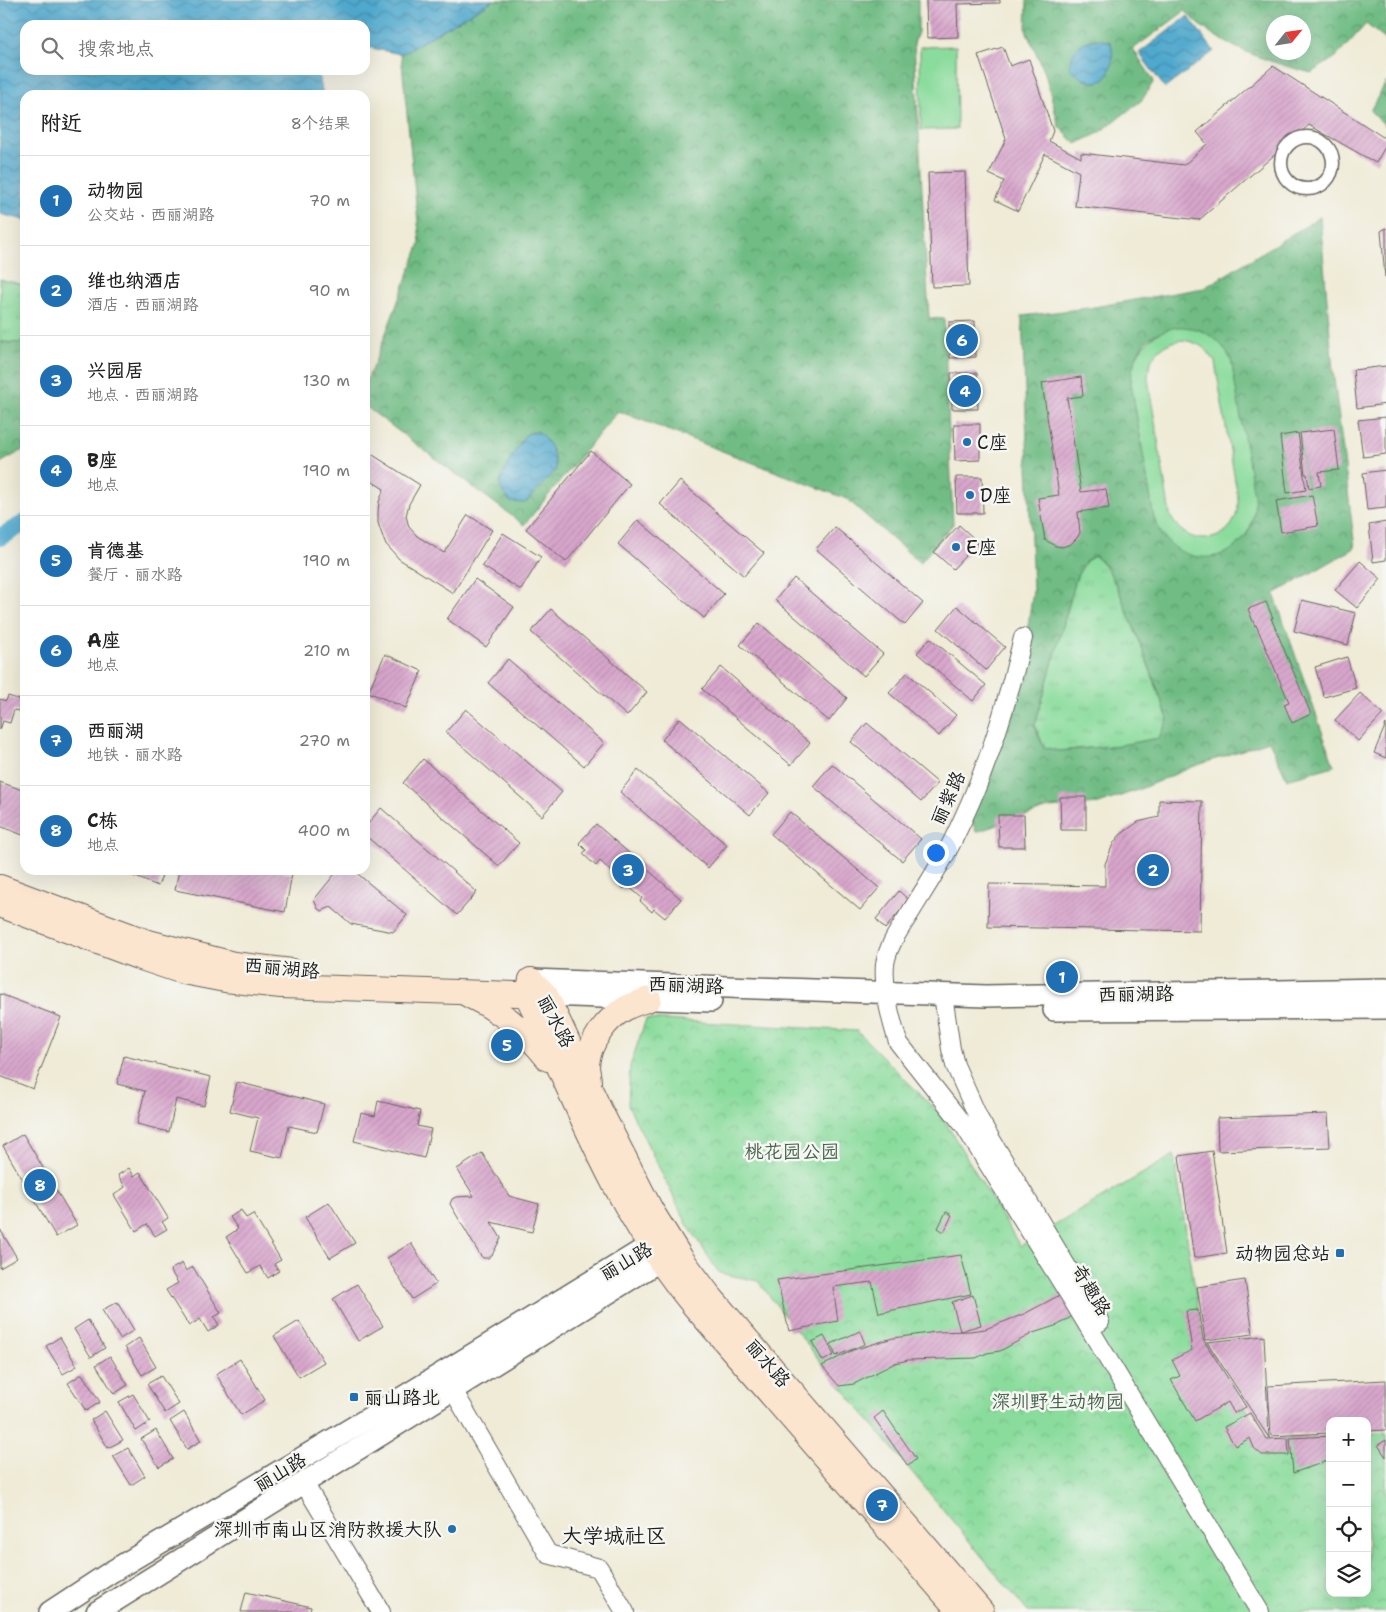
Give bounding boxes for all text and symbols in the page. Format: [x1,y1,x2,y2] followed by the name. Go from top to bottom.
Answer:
[1266,15,1311,60] north arrow
[20,20,370,75] search box
[38,34,66,62] icon: search
[78,36,154,61] text: 搜索地点
[40,109,82,137] text: 附近
[291,113,350,134] text: 8个结果
[87,178,144,203] text: 动物园
[52,190,60,211] text: 1
[309,190,350,211] text: 70 m
[87,204,214,225] text: 公交站 · 西丽湖路
[87,268,182,293] text: 维也纳酒店
[50,280,62,301] text: 2
[309,280,350,301] text: 90 m
[87,294,198,315] text: 酒店 · 西丽湖路
[946,321,978,359] pin: 6
[87,358,144,383] text: 兴园居
[50,370,62,391] text: 3
[303,370,350,391] text: 130 m
[949,372,981,410] pin: 4
[87,384,198,405] text: 地点 · 西丽湖路
[977,430,1008,455] place label: C座
[961,436,973,448] marker: C座
[87,448,118,473] text: B座
[50,460,62,481] text: 4
[303,460,350,481] text: 190 m
[87,474,119,495] text: 地点
[980,483,1012,508] place label: D座
[964,489,976,501] marker: D座
[966,535,997,560] place label: E座
[87,538,144,563] text: 肯德基
[950,541,962,553] marker: E座
[51,550,61,571] text: 5
[303,550,350,571] text: 190 m
[87,564,182,585] text: 餐厅 · 丽水路
[87,628,121,653] text: A座
[50,640,62,661] text: 6
[303,640,350,661] text: 210 m
[87,654,119,675] text: 地点
[87,718,144,743] text: 西丽湖
[50,730,62,751] text: 7
[299,730,350,751] text: 270 m
[87,744,182,765] text: 地铁 · 丽水路
[925,767,971,829] street label: 丽紫路
[87,808,118,833] text: C栋
[50,820,62,841] text: 8
[297,820,350,841] text: 400 m
[87,834,119,855] text: 地点
[923,840,949,866] your location
[612,851,644,889] pin: 3
[1137,851,1169,889] pin: 2
[243,952,321,984] street label: 西丽湖路
[1046,958,1078,996] pin: 1
[648,971,724,999] street label: 西丽湖路
[1098,981,1174,1007] street label: 西丽湖路
[532,990,580,1052] street label: 丽水路
[491,1026,523,1064] pin: 5
[744,1139,840,1164] park label: 桃花园公园
[24,1166,56,1204] pin: 8
[595,1236,657,1286] street label: 丽山路
[1235,1241,1330,1266] place label: 动物园总站
[1334,1247,1346,1259] marker: 动物园总站
[1065,1259,1117,1321] street label: 奇趣路
[740,1333,796,1393] street label: 丽水路
[364,1385,440,1410] place label: 丽山路北
[991,1389,1125,1414] park label: 深圳野生动物园
[348,1391,360,1403] marker: 丽山路北
[1326,1417,1371,1597] map controls
[1326,1417,1371,1462] button: +
[249,1447,311,1497] street label: 丽山路
[1326,1462,1371,1507] button: −
[866,1486,898,1524] pin: 7
[1326,1507,1371,1552] button: locate
[214,1517,442,1542] place label: 深圳市南山区消防救援大队
[562,1522,667,1550] district label: 大学城社区
[446,1523,458,1535] marker: 深圳市南山区消防救援大队
[1326,1552,1371,1597] button: layers

